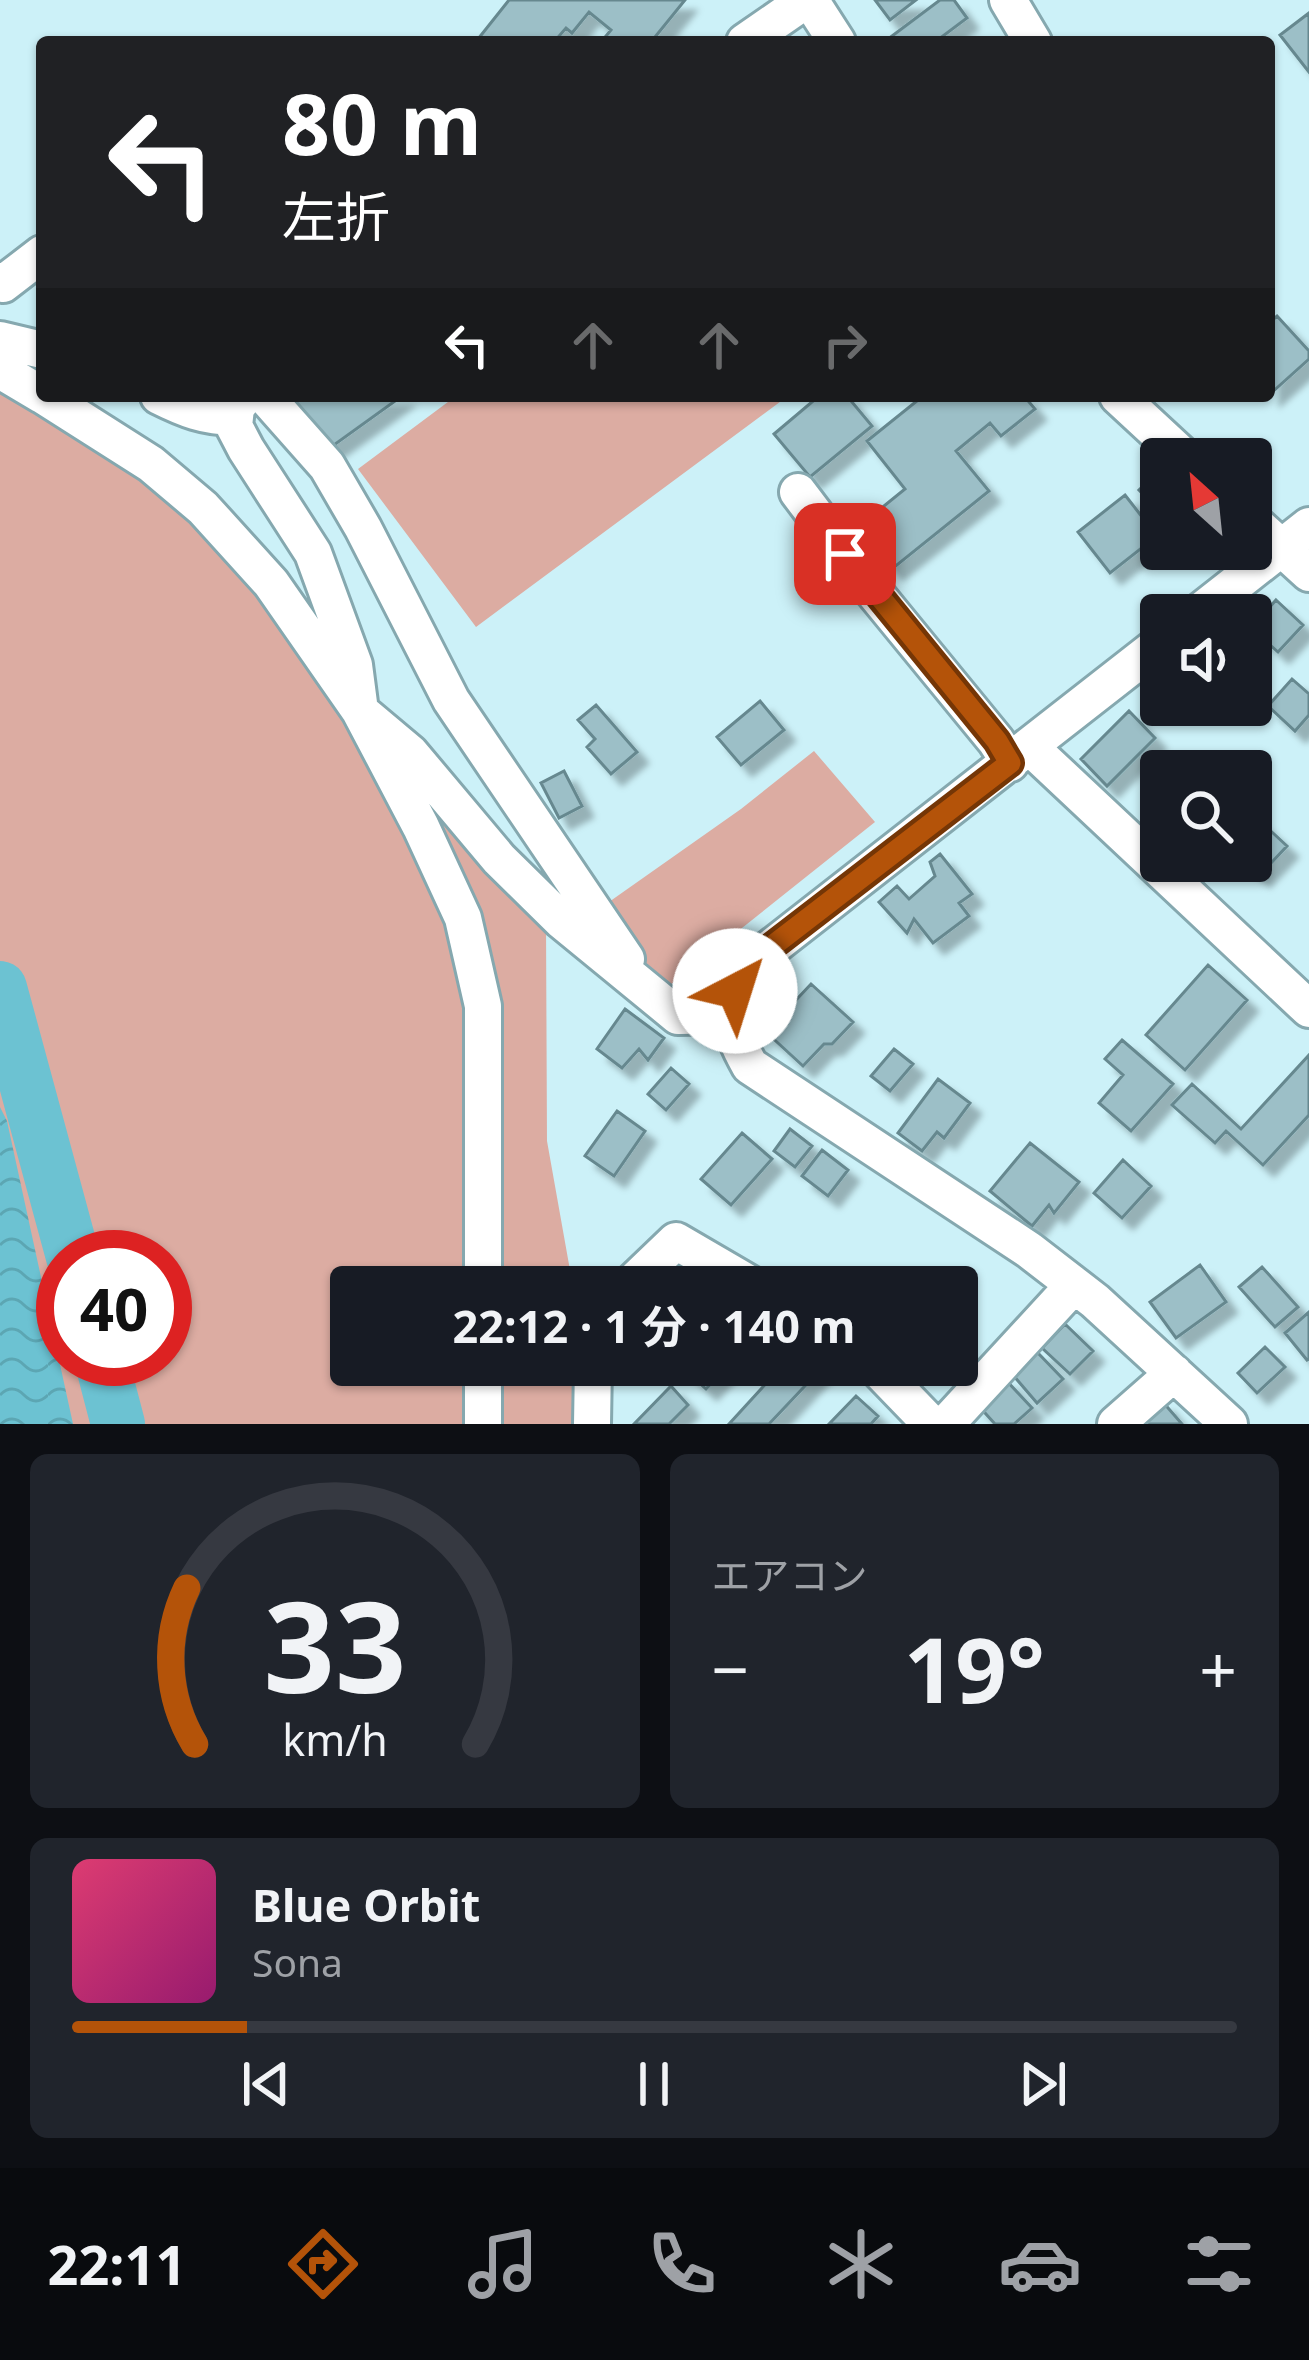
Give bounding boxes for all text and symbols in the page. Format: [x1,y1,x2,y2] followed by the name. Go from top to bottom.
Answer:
[282,65,482,180] text: 80 m
[84,84,240,240] icon: left
[282,179,390,253] text: 左折
[434,312,500,378] icon: left
[560,312,626,378] icon: ahead
[686,312,752,378] icon: ahead
[812,312,878,378] icon: right
[1140,438,1272,570] north arrow
[1140,438,1272,882] map controls
[794,503,896,605] pin
[812,521,878,587] icon: arrive
[1140,594,1272,726] button: sound
[1140,750,1272,882] button: search
[672,928,798,1054] position arrow
[36,1230,192,1386] speed limit sign: 40
[453,1295,855,1356] text: 22:12 · 1 分 · 140 m
[712,1548,868,1601] text: エアコン
[263,1560,406,1730] text: 33
[904,1607,1045,1729] text: 19°
[712,1623,749,1713] text: −
[1199,1623,1237,1713] text: +
[282,1710,387,1769] text: km/h
[252,1874,480,1935] text: Blue Orbit
[252,1935,343,1988] text: Sona
[233,2051,299,2117] icon: previous
[621,2051,687,2117] icon: pause
[1010,2051,1076,2117] icon: next
[281,2222,365,2306] icon: directions
[461,2222,545,2306] icon: music
[640,2222,724,2306] icon: phone
[819,2222,903,2306] icon: climate
[998,2222,1082,2306] icon: car
[1177,2222,1261,2306] icon: filters
[48,2227,186,2301] text: 22:11

